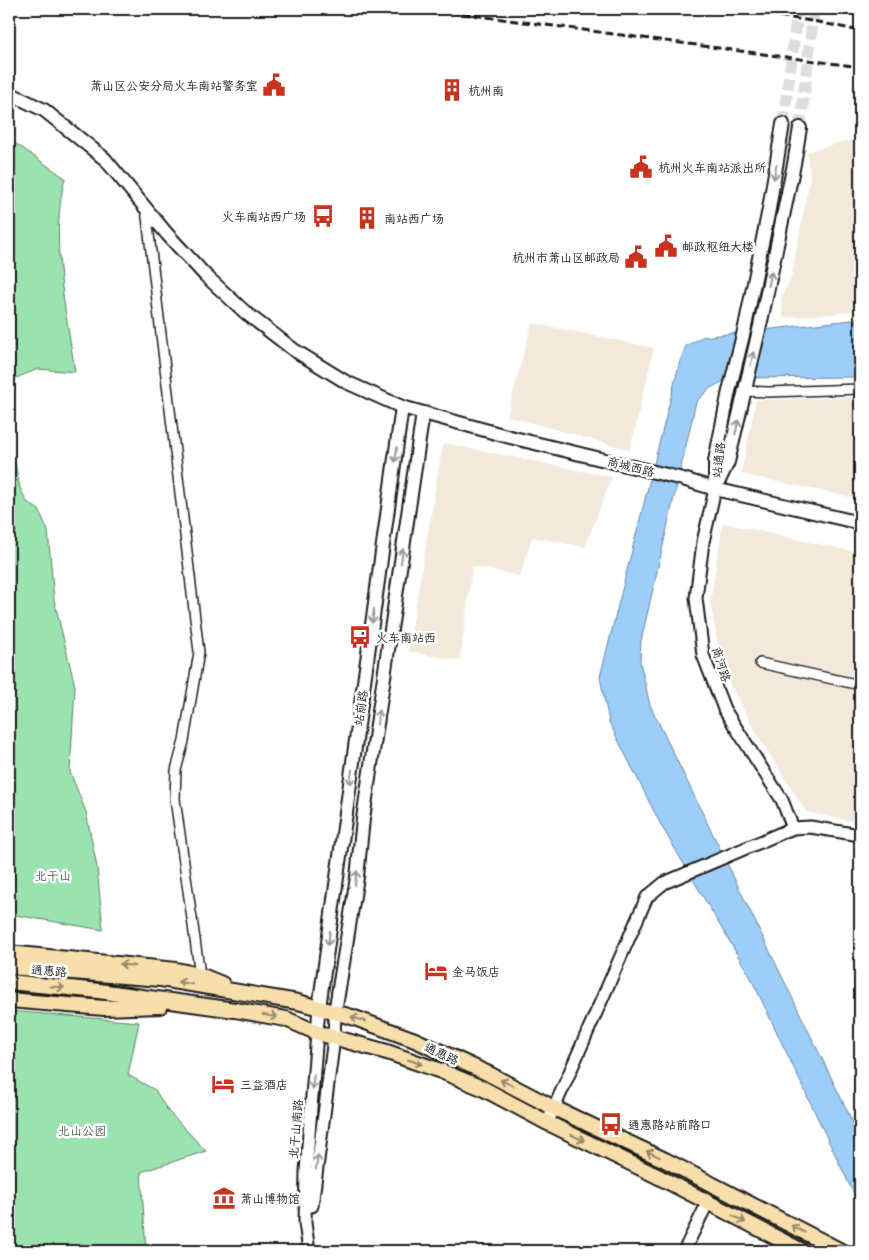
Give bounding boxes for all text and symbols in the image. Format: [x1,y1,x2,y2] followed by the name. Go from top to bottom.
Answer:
[261,72,287,98] public building icon: 萧山区公安分局火车南站警务室
[90,77,258,93] place label: 萧山区公安分局火车南站警务室
[439,77,465,103] building icon: 杭州南
[468,82,504,98] place label: 杭州南
[628,154,654,180] public building icon: 杭州火车南站派出所
[658,159,767,175] place label: 杭州火车南站派出所
[770,164,780,180] one-way arrow
[310,203,336,229] bus stop icon: 火车南站西广场
[354,205,380,231] building icon: 南站西广场
[222,208,306,224] place label: 火车南站西广场
[384,210,444,226] place label: 南站西广场
[653,233,679,259] public building icon: 邮政枢纽大楼
[682,238,754,254] place label: 邮政枢纽大楼
[623,244,649,270] public building icon: 杭州市萧山区邮政局
[512,249,620,265] place label: 杭州市萧山区邮政局
[766,271,775,287] one-way arrow
[748,351,757,367] one-way arrow
[733,420,742,436] one-way arrow
[708,441,728,479] street label: 站通路
[390,447,400,463] one-way arrow
[606,452,656,480] street label: 商城西路
[397,549,407,565] one-way arrow
[368,608,378,624] one-way arrow
[347,624,373,650] bus stop icon: 火车南站西
[376,629,436,645] place label: 火车南站西
[709,644,735,684] street label: 商河路
[350,689,370,727] street label: 站前路
[373,709,383,725] one-way arrow
[346,769,356,785] one-way arrow
[35,867,71,883] park label: 北干山
[351,870,361,886] one-way arrow
[323,930,333,946] one-way arrow
[423,958,449,984] hotel icon: 金马饭店
[119,960,135,970] one-way arrow
[30,961,68,979] street label: 通惠路
[452,963,500,979] place label: 金马饭店
[178,978,194,988] one-way arrow
[49,982,65,991] one-way arrow
[262,1012,278,1022] one-way arrow
[350,1014,366,1024] one-way arrow
[422,1038,462,1068] street label: 通惠路
[407,1058,423,1067] one-way arrow
[210,1071,236,1097] hotel icon: 三益酒店
[308,1074,318,1090] one-way arrow
[240,1076,288,1092] place label: 三益酒店
[500,1078,515,1087] one-way arrow
[284,1098,306,1160] street label: 北干山南路
[598,1111,624,1137] bus stop icon: 通惠路站前路口
[628,1116,712,1132] place label: 通惠路站前路口
[58,1122,106,1138] park label: 北山公园
[570,1134,585,1143] one-way arrow
[646,1149,661,1158] one-way arrow
[312,1154,322,1170] one-way arrow
[211,1185,237,1211] museum icon: 萧山博物馆
[240,1190,300,1206] place label: 萧山博物馆
[731,1215,746,1224] one-way arrow
[790,1224,805,1234] one-way arrow

